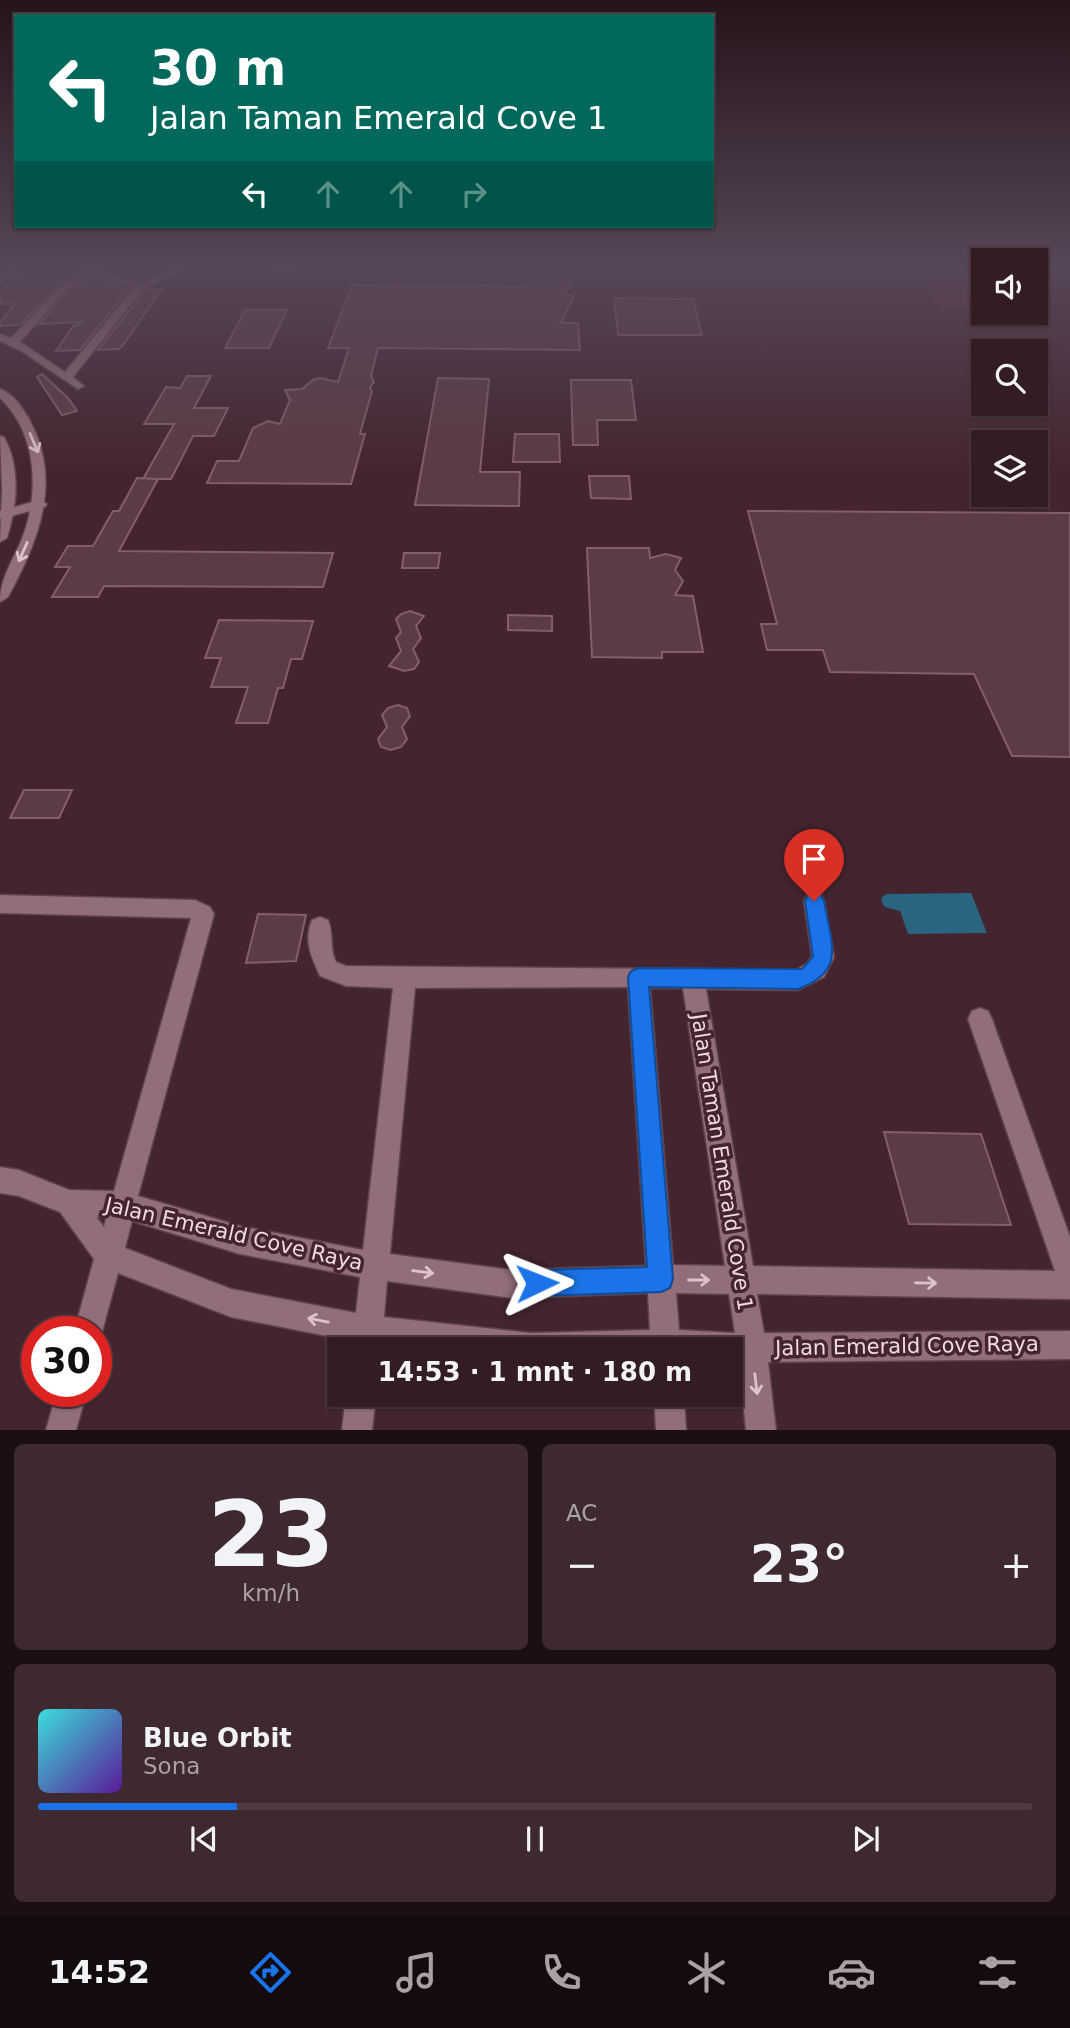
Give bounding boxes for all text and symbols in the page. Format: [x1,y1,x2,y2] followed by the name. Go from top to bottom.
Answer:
[150,40,286,97] text: 30 m
[35,42,126,133] icon: left
[150,99,607,137] text: Jalan Taman Emerald Cove 1
[236,175,274,213] icon: left
[309,175,347,213] icon: ahead
[382,175,420,213] icon: ahead
[455,175,493,213] icon: right
[971,248,1048,507] map controls
[971,248,1048,325] button: sound
[971,339,1048,416] button: search
[971,430,1048,507] button: layers
[28,432,41,453] one-way arrow
[16,541,29,562] one-way arrow
[784,829,844,901] pin
[795,840,833,878] icon: arrive
[686,1010,757,1312] street label: Jalan Taman Emerald Cove 1
[101,1192,365,1275] street label: Jalan Emerald Cove Raya
[500,1246,574,1320] position arrow
[411,1266,434,1279] one-way arrow
[687,1273,710,1287] one-way arrow
[914,1276,937,1290] one-way arrow
[307,1313,330,1327] one-way arrow
[21,1316,112,1407] speed limit sign: 30
[773,1332,1039,1360] street label: Jalan Emerald Cove Raya
[378,1357,692,1387] text: 14:53 · 1 mnt · 180 m
[749,1372,762,1395] one-way arrow
[208,1482,334,1587] text: 23
[566,1500,597,1526] text: AC
[750,1534,848,1594] text: 23°
[566,1543,598,1587] text: −
[1000,1543,1032,1587] text: +
[242,1580,300,1606] text: km/h
[143,1723,292,1753] text: Blue Orbit
[143,1753,200,1779] text: Sona
[185,1820,223,1858] icon: previous
[516,1820,554,1858] icon: pause
[847,1820,885,1858] icon: next
[246,1948,295,1997] icon: directions
[392,1948,441,1997] icon: music
[537,1948,586,1997] icon: phone
[682,1948,731,1997] icon: climate
[827,1948,876,1997] icon: car
[973,1948,1022,1997] icon: filters
[48,1953,150,1991] text: 14:52

